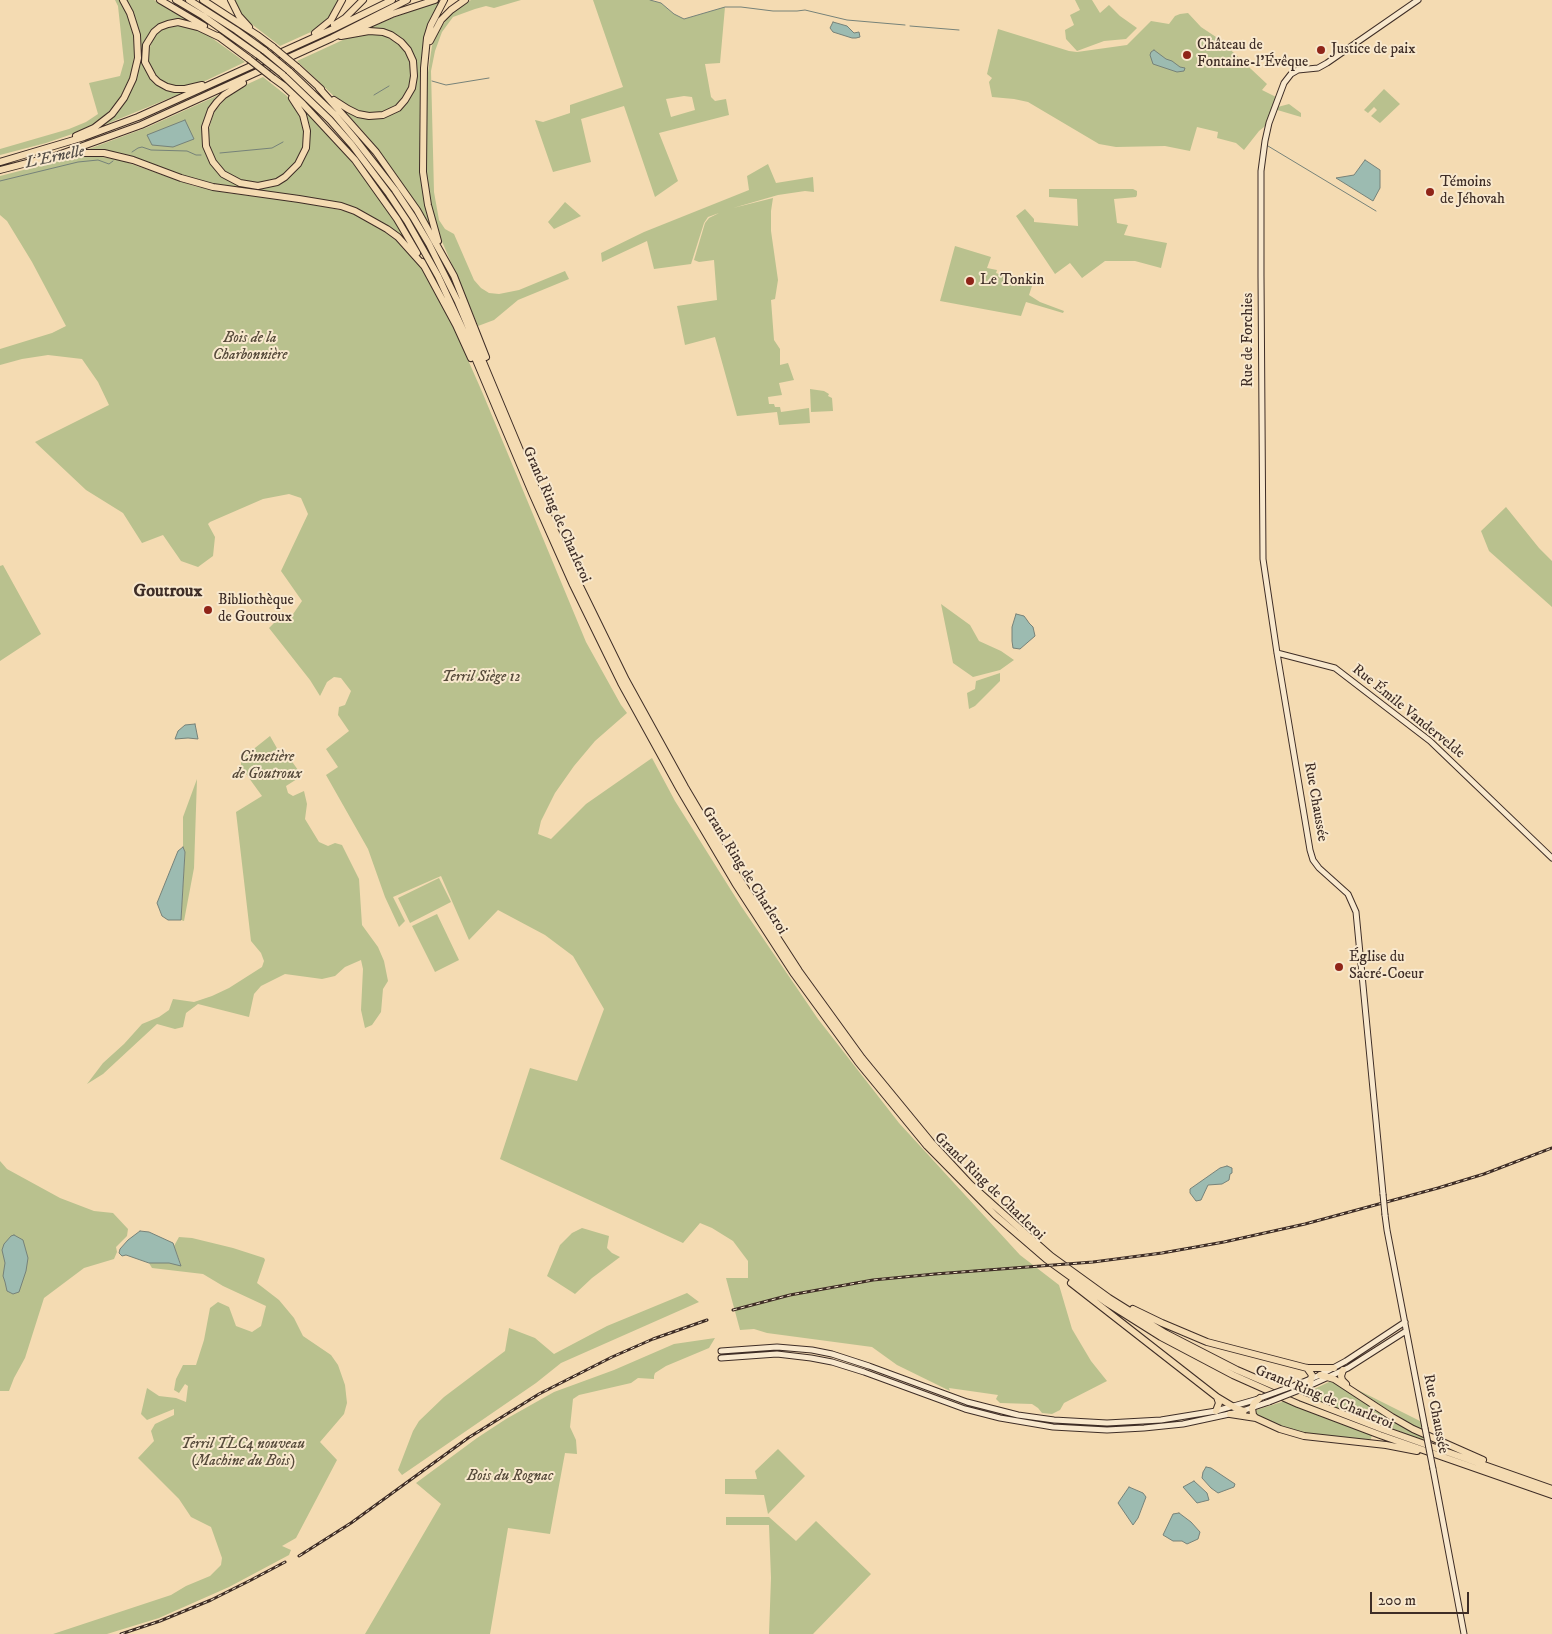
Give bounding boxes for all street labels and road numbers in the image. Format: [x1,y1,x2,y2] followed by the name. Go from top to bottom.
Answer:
[1240,293,1258,387] street label: Rue de Forchies
[518,444,594,586] street label: Grand Ring de Charleroi
[1348,661,1468,763] street label: Rue Émile Vandervelde
[1299,761,1331,843] street label: Rue Chaussée
[697,804,791,938] street label: Grand Ring de Charleroi
[930,1129,1048,1245] street label: Grand Ring de Charleroi
[1252,1362,1396,1434] street label: Grand Ring de Charleroi
[1418,1373,1452,1455] street label: Rue Chaussée

